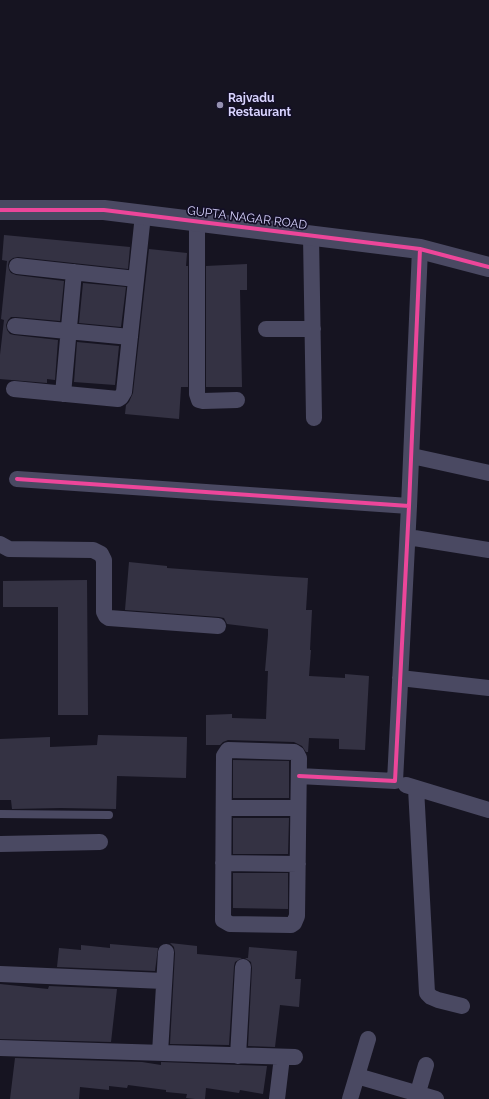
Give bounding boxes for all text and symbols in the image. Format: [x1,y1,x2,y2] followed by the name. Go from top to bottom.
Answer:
[228,91,291,119] place label: Rajvadu Restaurant
[215,100,225,110] marker: Rajvadu Restaurant
[186,203,308,233] street label: GUPTA NAGAR ROAD

